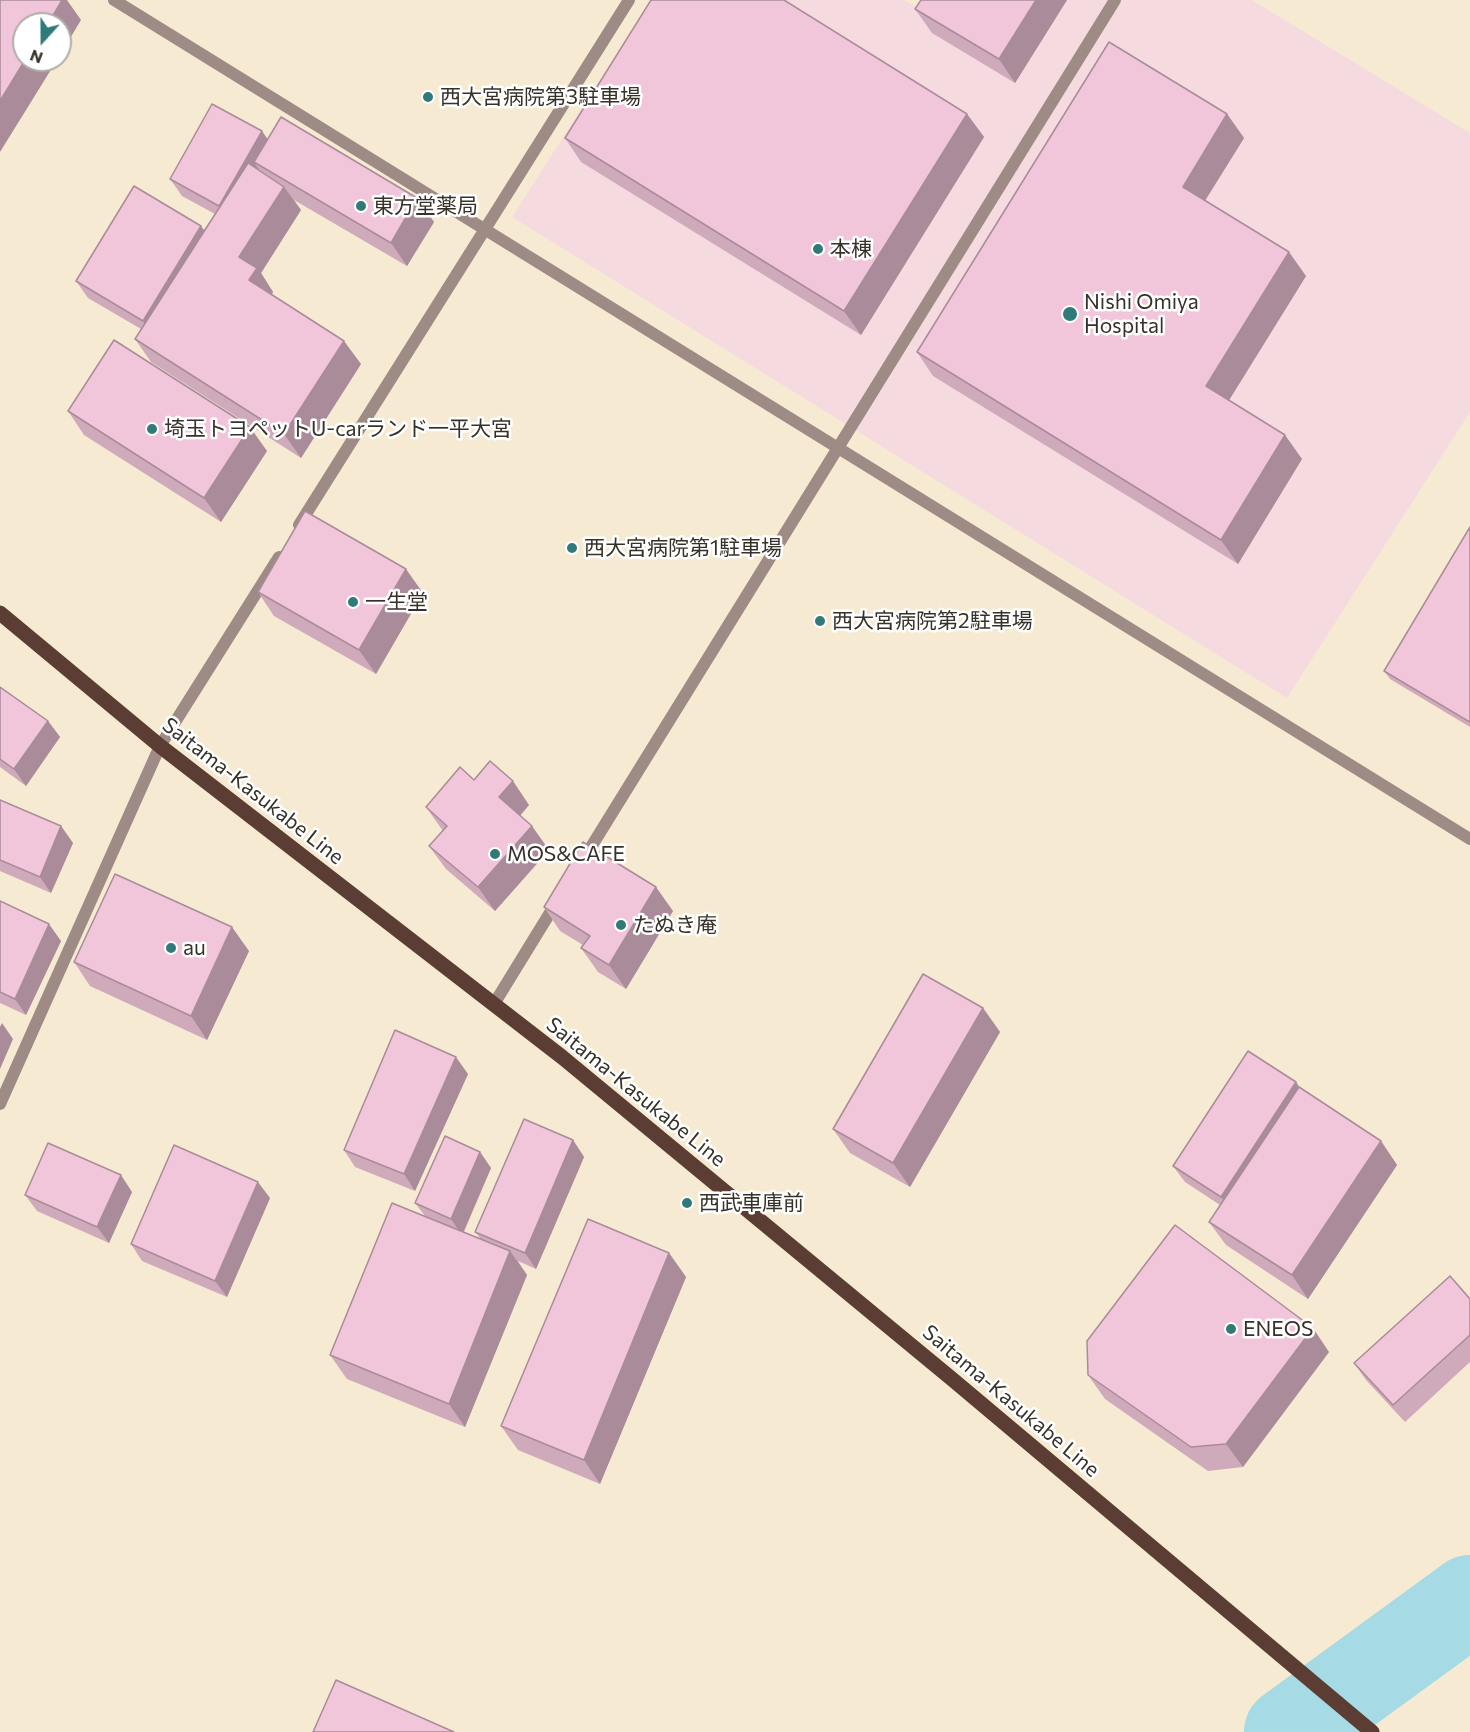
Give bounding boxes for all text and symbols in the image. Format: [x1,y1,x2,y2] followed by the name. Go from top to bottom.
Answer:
[12,12,72,72] north arrow
[27,46,45,68] text: N
[440,84,641,110] place label: 西大宮病院第3駐車場
[421,90,435,104] marker: 西大宮病院第3駐車場
[373,193,478,219] place label: 東方堂薬局
[354,199,368,213] marker: 東方堂薬局
[830,236,872,262] place label: 本棟
[811,242,825,256] marker: 本棟
[1084,289,1199,339] place label: Nishi Omiya Hospital
[1061,305,1079,323] marker: Nishi Omiya Hospital
[164,416,512,442] place label: 埼玉トヨペットU-carランド一平大宮
[145,422,159,436] marker: 埼玉トヨペットU-carランド一平大宮
[584,535,782,561] place label: 西大宮病院第1駐車場
[565,541,579,555] marker: 西大宮病院第1駐車場
[365,589,428,615] place label: 一生堂
[346,595,360,609] marker: 一生堂
[832,608,1033,634] place label: 西大宮病院第2駐車場
[813,614,827,628] marker: 西大宮病院第2駐車場
[157,712,349,870] street label: Saitama-Kasukabe Line
[507,841,625,867] place label: MOS&CAFE
[488,847,502,861] marker: MOS&CAFE
[633,912,717,938] place label: たぬき庵
[614,918,628,932] marker: たぬき庵
[183,935,206,961] place label: au
[164,941,178,955] marker: au
[541,1012,731,1172] street label: Saitama-Kasukabe Line
[699,1190,804,1216] place label: 西武車庫前
[680,1196,694,1210] marker: 西武車庫前
[1243,1316,1313,1342] place label: ENEOS
[917,1320,1105,1482] street label: Saitama-Kasukabe Line
[1224,1322,1238,1336] marker: ENEOS

